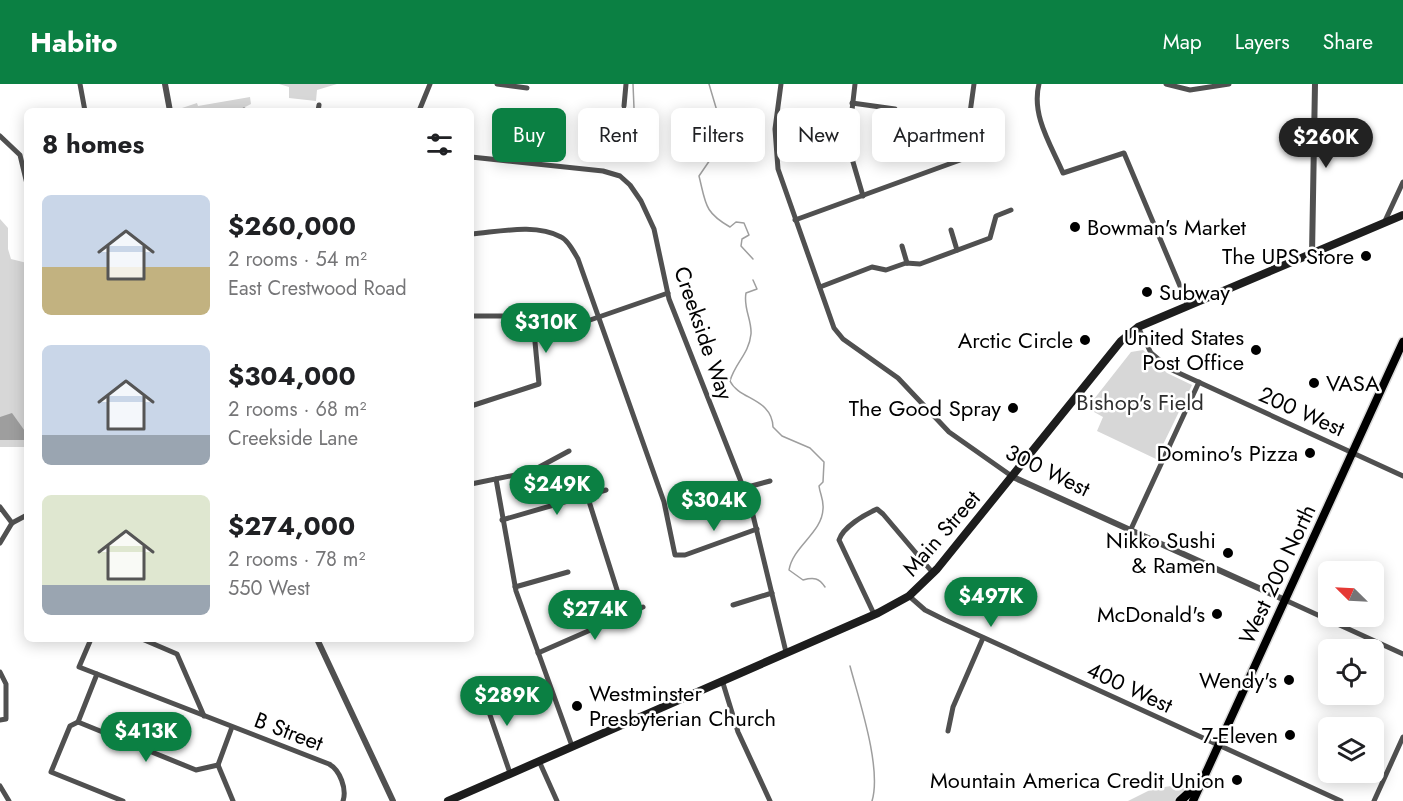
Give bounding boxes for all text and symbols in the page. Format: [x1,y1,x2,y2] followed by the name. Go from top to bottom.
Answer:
[30,22,118,63] text: Habito
[1163,27,1202,57] text: Map
[1235,27,1290,57] text: Layers
[1323,27,1373,57] text: Share
[492,108,566,162] chip: Buy
[578,108,659,162] chip: Rent
[671,108,765,162] chip: Filters
[777,108,860,162] chip: New
[872,108,1005,162] chip: Apartment
[1284,118,1368,169] pin: $260K
[1293,123,1359,152] text: $260K
[42,125,144,163] text: 8 homes
[423,128,456,161] icon: filters
[228,207,356,245] text: $260,000
[1087,211,1247,243] place label: Bowman's Market
[90,219,162,291] icon: home
[1068,220,1082,234] marker: Bowman's Market
[1222,240,1354,272] place label: The UPS Store
[228,245,367,274] text: 2 rooms · 54 m²
[1359,249,1373,263] marker: The UPS Store
[666,262,742,404] street label: Creekside Way
[228,274,407,303] text: East Crestwood Road
[1159,276,1230,308] place label: Subway
[1140,285,1154,299] marker: Subway
[504,303,588,354] pin: $310K
[515,308,577,337] text: $310K
[1124,321,1244,378] place label: United States Post Office
[958,324,1073,356] place label: Arctic Circle
[1078,333,1092,347] marker: Arctic Circle
[1249,343,1263,357] marker: United States Post Office
[228,357,356,395] text: $304,000
[1326,367,1380,399] place label: VASA
[90,369,162,441] icon: home
[1307,376,1321,390] marker: VASA
[1254,378,1351,444] street label: 200 West
[1076,386,1204,418] park label: Bishop's Field
[849,392,1001,424] place label: The Good Spray
[228,395,366,424] text: 2 rooms · 68 m²
[1006,401,1020,415] marker: The Good Spray
[228,424,358,453] text: Creekside Lane
[1000,436,1096,505] street label: 300 West
[1156,437,1298,469] place label: Domino's Pizza
[1303,446,1317,460] marker: Domino's Pizza
[515,465,599,516] pin: $249K
[524,470,590,499] text: $249K
[672,481,756,532] pin: $304K
[895,482,988,583] street label: Main Street
[681,486,747,515] text: $304K
[1231,499,1323,649] street label: West 200 North
[228,507,355,545] text: $274,000
[90,519,162,591] icon: home
[1106,524,1216,581] place label: Nikko Sushi & Ramen
[228,545,365,574] text: 2 rooms · 78 m²
[1221,546,1235,560] marker: Nikko Sushi & Ramen
[1318,561,1384,627] north arrow
[1318,561,1384,783] map controls
[228,574,310,603] text: 550 West
[949,577,1033,628] pin: $497K
[958,582,1024,611] text: $497K
[553,590,637,641] pin: $274K
[562,595,628,624] text: $274K
[1097,598,1205,630] place label: McDonald's
[1210,607,1224,621] marker: McDonald's
[1318,639,1384,705] button: locate
[1082,653,1179,721] street label: 400 West
[1199,664,1277,696] place label: Wendy's
[1282,673,1296,687] marker: Wendy's
[465,676,549,727] pin: $289K
[589,677,776,734] place label: Westminster Presbyterian Church
[474,681,540,710] text: $289K
[570,699,584,713] marker: Westminster Presbyterian Church
[250,703,329,759] street label: B Street
[104,712,188,763] pin: $413K
[115,717,177,746] text: $413K
[1318,717,1384,783] button: layers
[1201,719,1278,751] place label: 7-Eleven
[1283,728,1297,742] marker: 7-Eleven
[930,764,1225,796] place label: Mountain America Credit Union
[1230,773,1244,787] marker: Mountain America Credit Union

